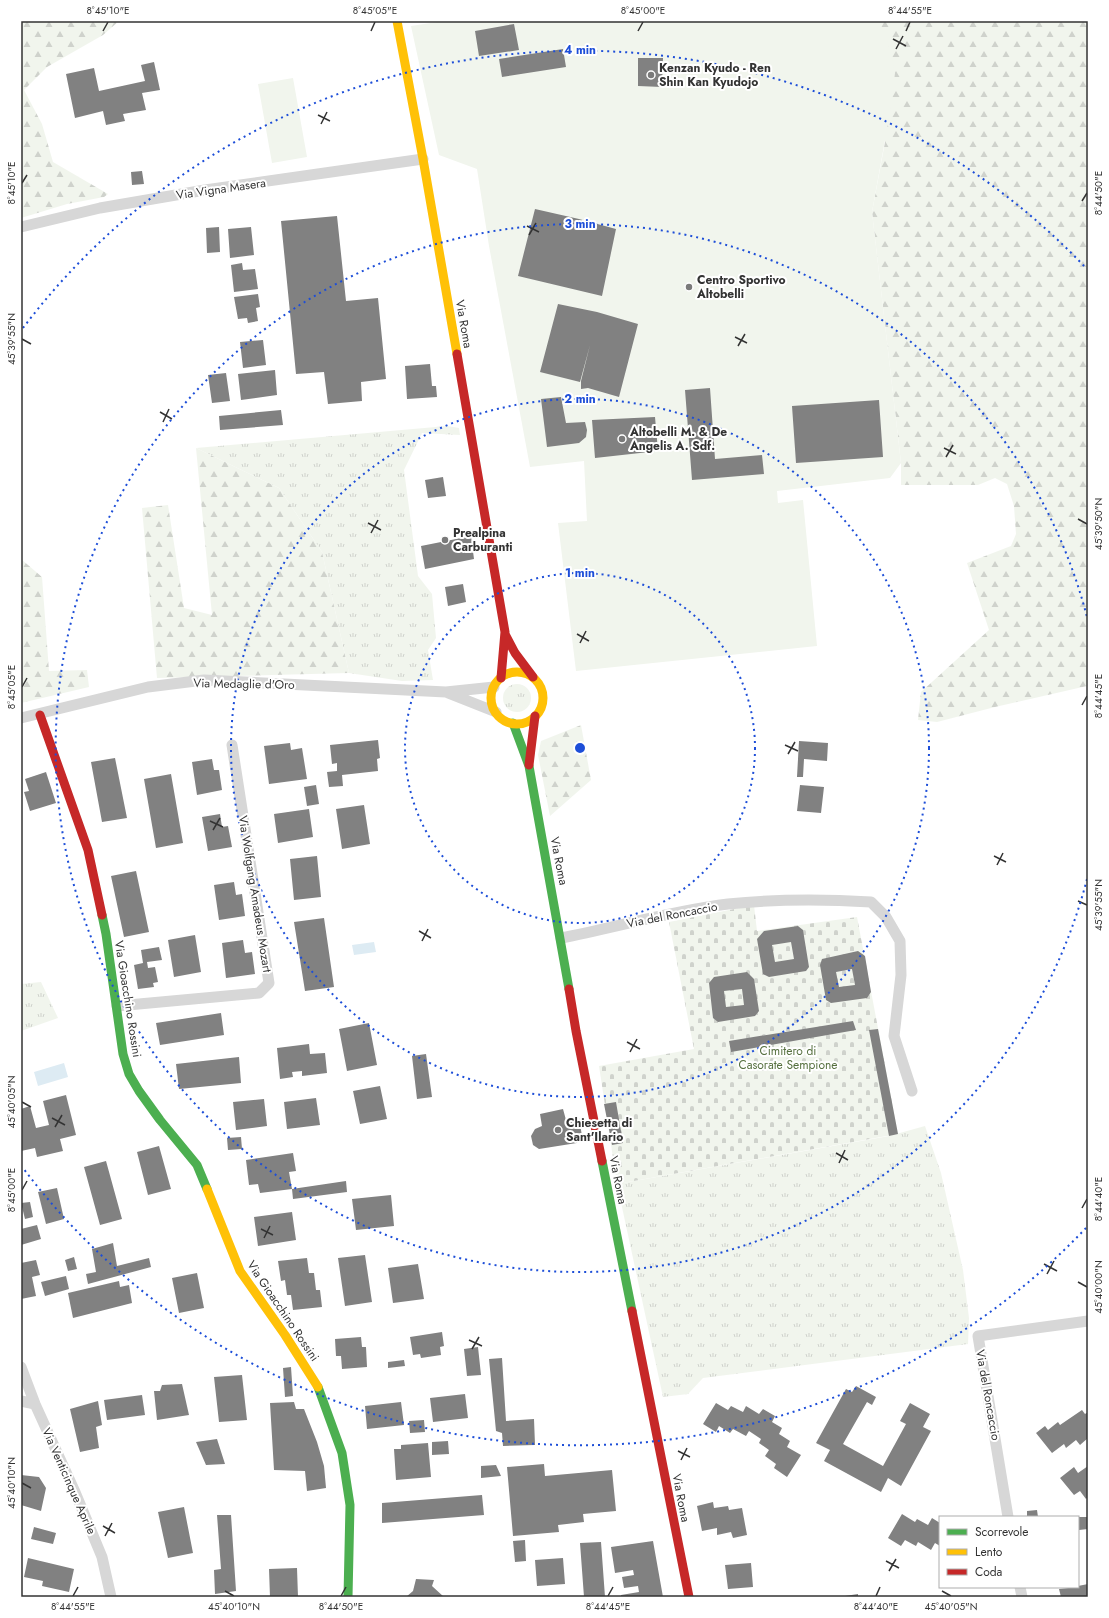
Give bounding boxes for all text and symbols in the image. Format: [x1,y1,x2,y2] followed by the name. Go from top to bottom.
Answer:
[86,3,130,18] text: 8°45'10"E
[353,3,397,18] text: 8°45'05"E
[621,3,665,18] text: 8°45'00"E
[888,3,932,18] text: 8°44'55"E
[564,41,596,59] text: 4 min
[659,59,771,91] place label: Kenzan Kyudo - Ren Shin Kan Kyudojo
[646,70,656,80] marker: Kenzan Kyudo - Ren Shin Kan Kyudojo
[4,161,19,205] text: 8°45'10"E
[1091,171,1106,215] text: 8°44'50"E
[175,174,267,204] street label: Via Vigna Masera
[564,215,596,233] text: 3 min
[696,271,786,303] place label: Centro Sportivo Altobelli
[684,282,694,292] marker: Centro Sportivo Altobelli
[451,298,477,350] street label: Via Roma
[4,313,19,365] text: 45°39'55"N
[564,390,596,408] text: 2 min
[629,423,727,455] place label: Altobelli M. & De Angelis A. Sdf.
[617,434,627,444] marker: Altobelli M. & De Angelis A. Sdf.
[1091,498,1106,550] text: 45°39'50"N
[453,524,513,556] place label: Prealpina Carburanti
[440,535,450,545] marker: Prealpina Carburanti
[565,564,595,582] text: 1 min
[4,665,19,709] text: 8°45'05"E
[193,674,295,694] street label: Via Medaglie d'Oro
[1091,674,1106,718] text: 8°44'45"E
[573,741,587,755] centre of rings
[234,814,276,974] street label: Via Wolfgang Amadeus Mozart
[546,835,573,887] street label: Via Roma
[1091,879,1106,931] text: 45°39'55"N
[625,897,719,933] street label: Via del Roncaccio
[110,939,146,1059] street label: Via Gioacchino Rossini
[738,1042,838,1074] park label: Cimitero di Casorate Sempione
[4,1076,19,1128] text: 45°40'05"N
[566,1114,632,1146] place label: Chiesetta di Sant'Ilario
[553,1125,563,1135] marker: Chiesetta di Sant'Ilario
[605,1154,632,1206] street label: Via Roma
[4,1168,19,1212] text: 8°45'00"E
[1091,1177,1106,1221] text: 8°44'40"E
[243,1257,323,1365] street label: Via Gioacchino Rossini
[1091,1260,1106,1314] text: 45°40'00"N
[971,1348,1005,1442] street label: Via del Roncaccio
[37,1425,101,1537] street label: Via Venticinque Aprile
[4,1457,19,1509] text: 45°40'10"N
[668,1472,695,1524] street label: Via Roma
[939,1516,1079,1588] legend
[975,1523,1029,1541] text: Scorrevole
[975,1543,1003,1561] text: Lento
[975,1563,1003,1581] text: Coda
[51,1599,95,1614] text: 8°44'55"E
[208,1599,260,1614] text: 45°40'10"N
[319,1599,363,1614] text: 8°44'50"E
[586,1599,630,1614] text: 8°44'45"E
[854,1599,898,1614] text: 8°44'40"E
[925,1599,977,1614] text: 45°40'05"N

